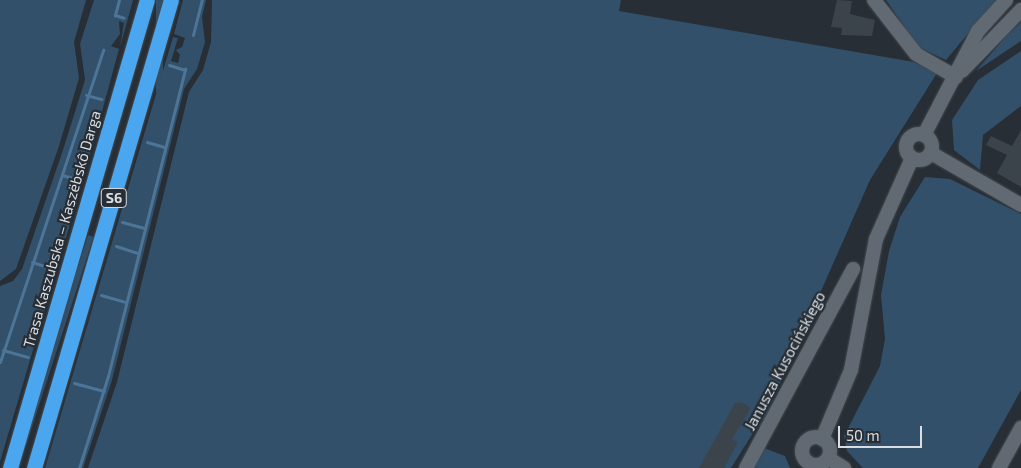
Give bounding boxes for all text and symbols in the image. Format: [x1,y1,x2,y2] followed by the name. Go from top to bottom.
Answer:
[19,108,105,350] street label: Trasa Kaszubska – Kaszëbskô Darga
[100,187,128,210] road number: S6
[741,289,829,433] street label: Janusza Kusocińskiego
[841,416,925,448] scale bar
[846,426,880,444] text: 50 m

